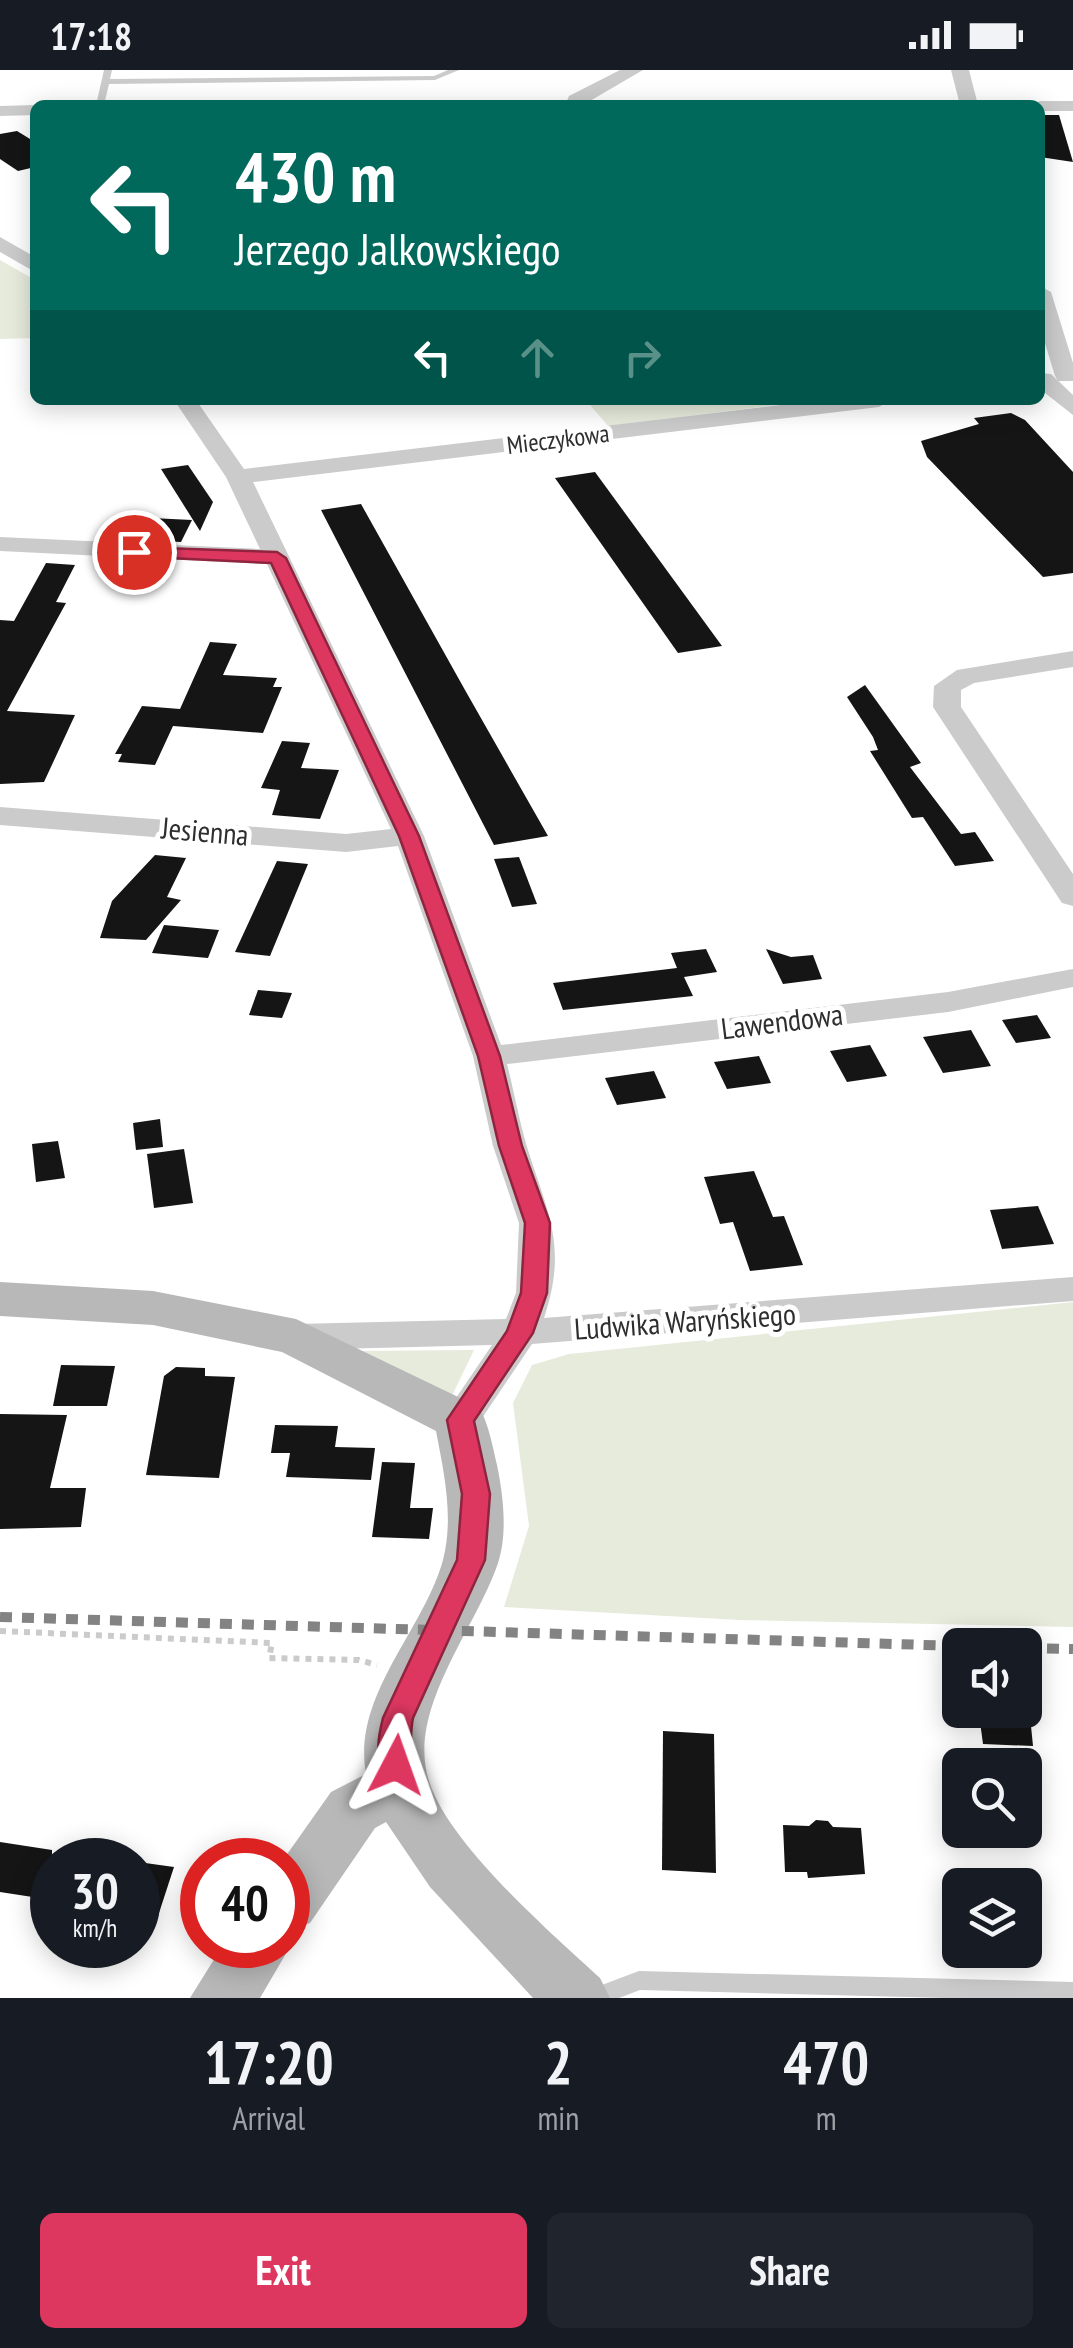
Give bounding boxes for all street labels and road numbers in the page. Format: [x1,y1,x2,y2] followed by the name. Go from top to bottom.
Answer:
[505,417,611,461] street label: Mieczykowa
[159,807,250,854] street label: Jesienna
[719,994,845,1047] street label: Lawendowa
[573,1293,797,1348] street label: Ludwika Waryńskiego

